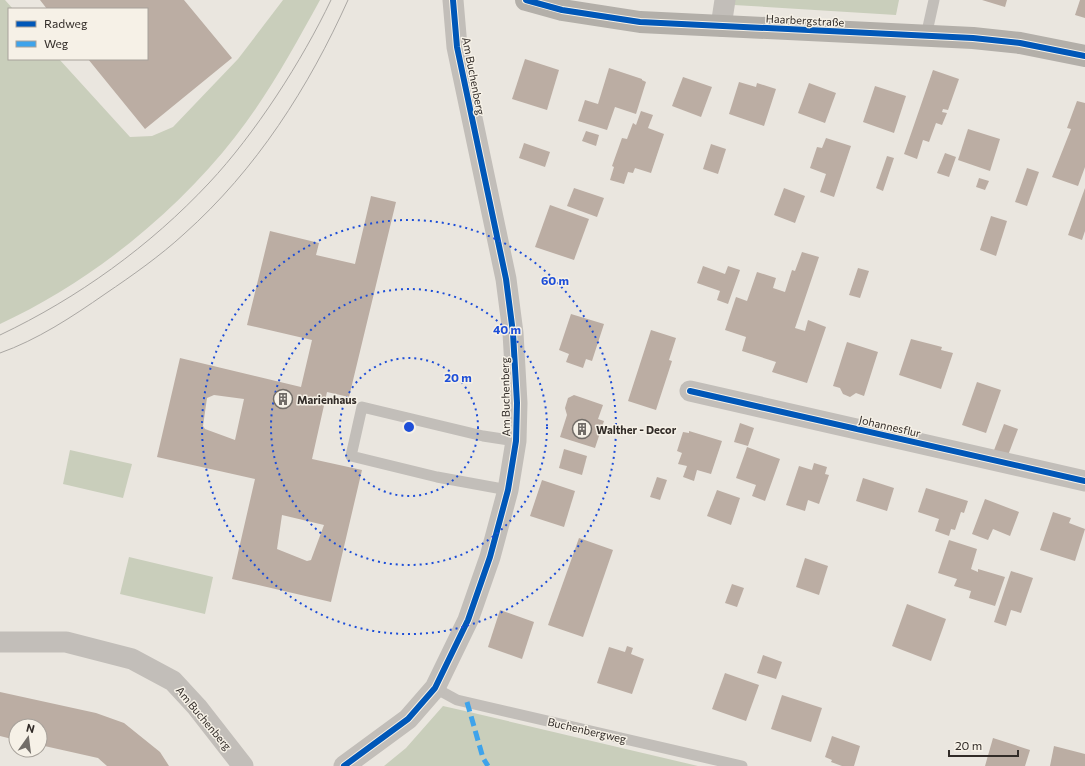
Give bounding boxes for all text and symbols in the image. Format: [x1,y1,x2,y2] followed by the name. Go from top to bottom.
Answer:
[8,8,148,60] legend
[765,11,845,29] street label: Haarbergstraße
[44,16,88,30] text: Radweg
[44,36,69,50] text: Weg
[460,36,488,116] street label: Am Buchenberg
[541,273,569,287] text: 60 m
[493,322,521,336] text: 40 m
[498,357,512,437] street label: Am Buchenberg
[444,370,472,384] text: 20 m
[272,388,294,410] building icon: Marienhaus
[297,393,357,406] place label: Marienhaus
[858,413,923,441] street label: Johannesflur
[571,418,593,440] building icon: Walther - Decor
[402,420,416,434] centre of rings
[596,423,677,436] place label: Walther - Decor
[174,684,234,752] street label: Am Buchenberg
[546,715,628,745] street label: Buchenbergweg
[8,718,48,758] north arrow
[25,721,36,735] text: N
[949,732,1018,758] scale bar
[955,738,982,752] text: 20 m

